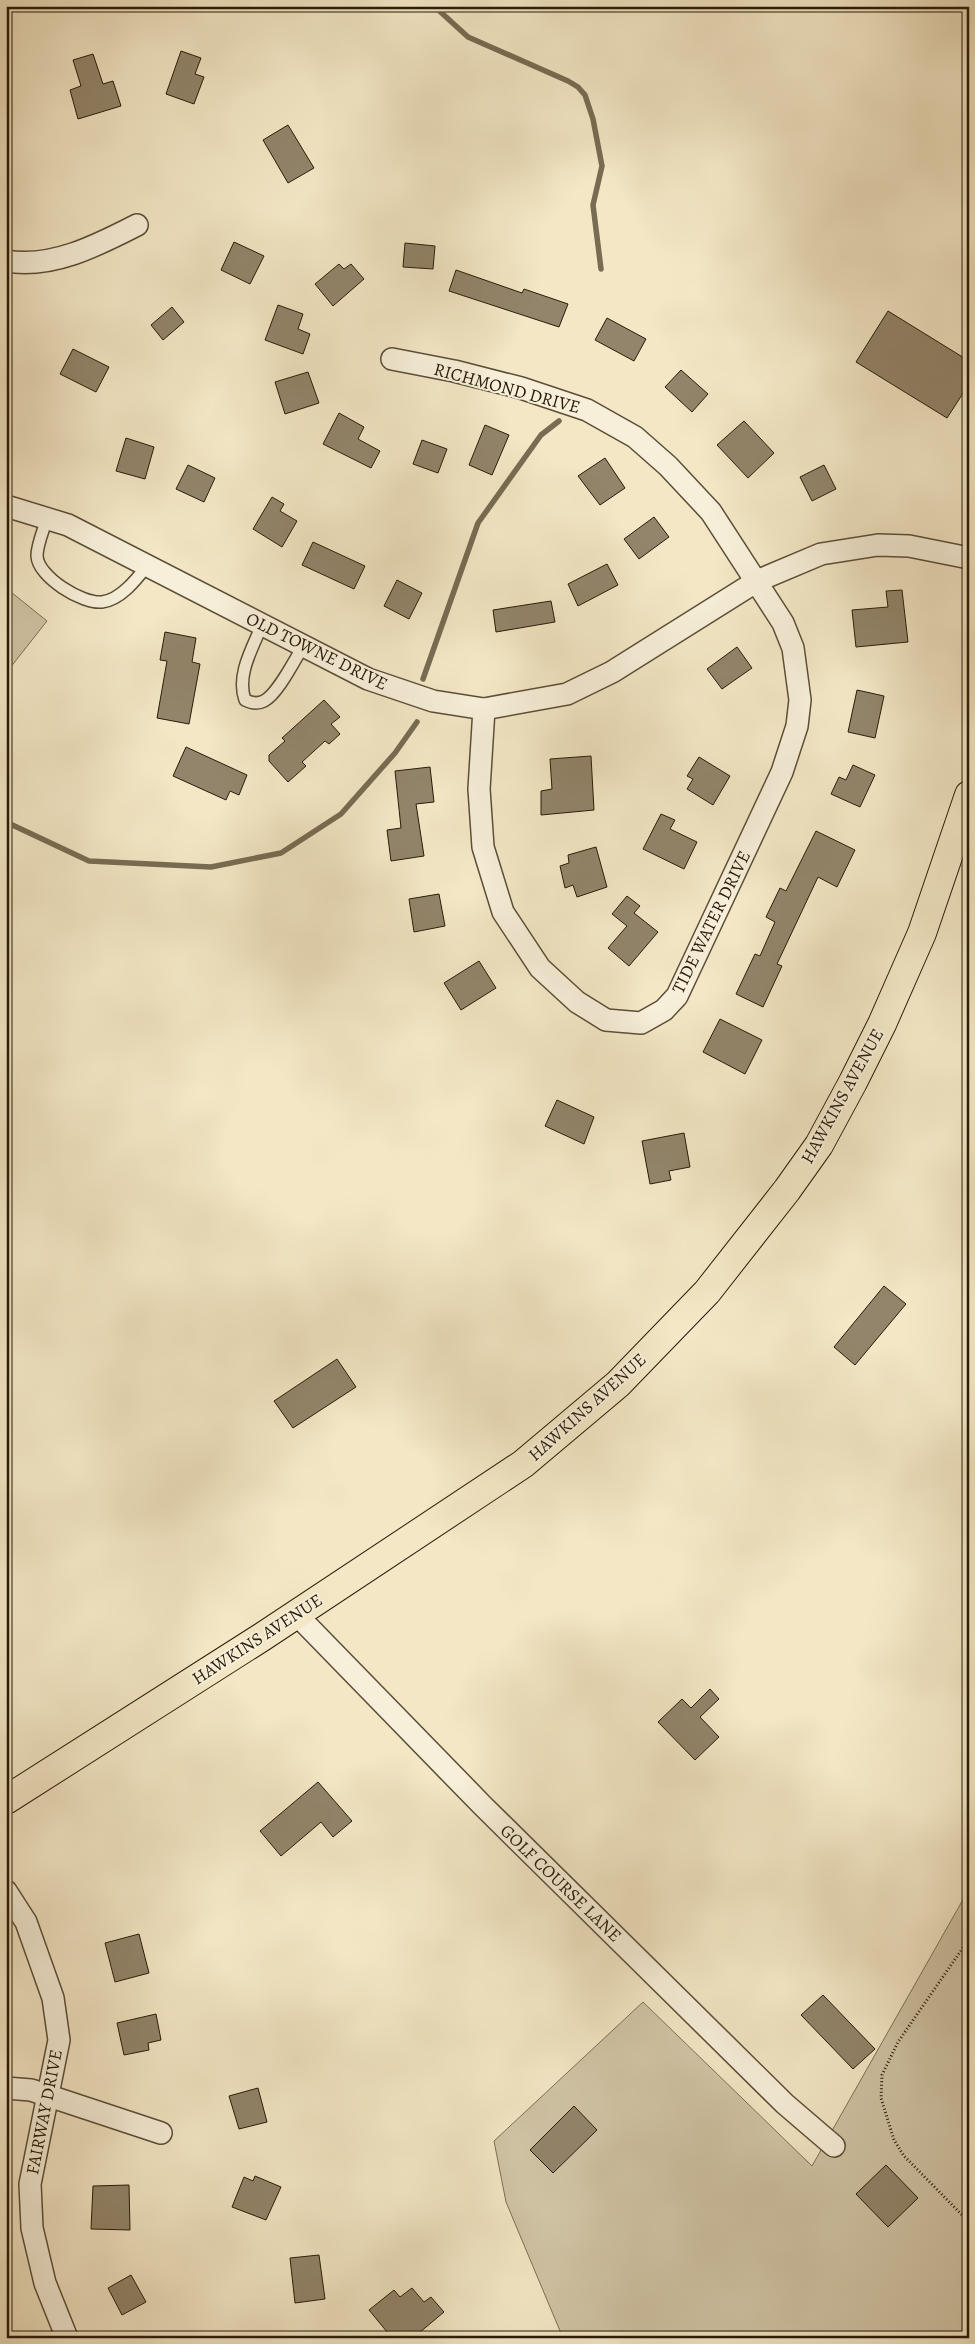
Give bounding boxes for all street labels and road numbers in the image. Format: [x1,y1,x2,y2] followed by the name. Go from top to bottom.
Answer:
[431,357,583,419] street label: RICHMOND DRIVE
[242,606,392,696] street label: OLD TOWNE DRIVE
[666,847,756,997] street label: TIDE WATER DRIVE
[795,1024,889,1168] street label: HAWKINS AVENUE
[523,1348,651,1466] street label: HAWKINS AVENUE
[187,1588,327,1690] street label: HAWKINS AVENUE
[495,1819,627,1947] street label: GOLF COURSE LANE
[20,2047,68,2177] street label: FAIRWAY DRIVE

